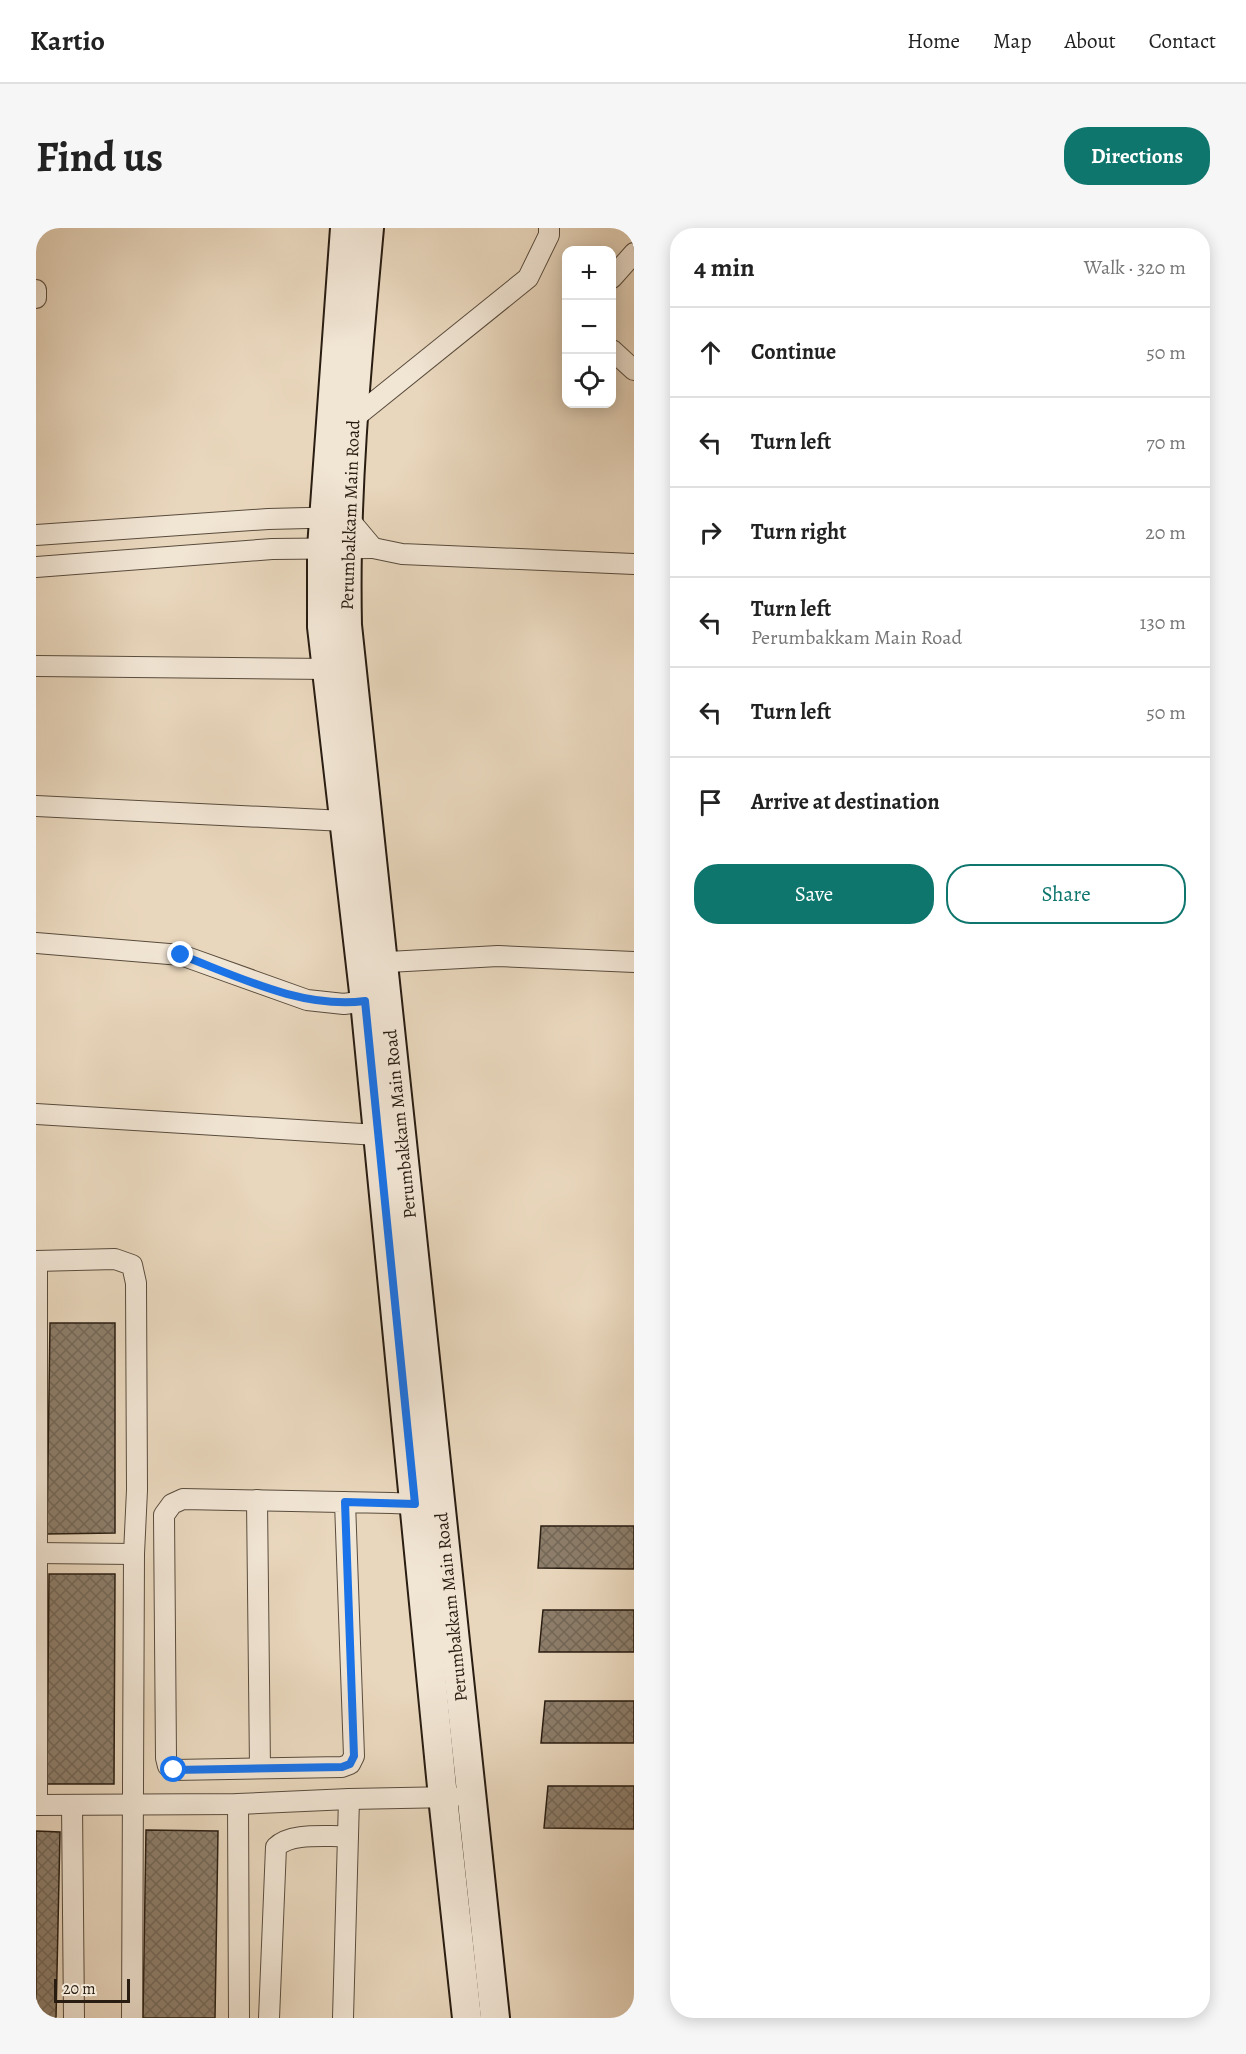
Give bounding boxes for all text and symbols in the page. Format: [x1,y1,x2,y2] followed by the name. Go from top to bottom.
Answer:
[30,22,105,60] text: Kartio
[907,27,960,55] text: Home
[993,27,1031,55] text: Map
[1064,27,1116,55] text: About
[1149,27,1216,55] text: Contact
[1064,127,1210,185] button: Directions
[36,128,163,185] text: Find us
[562,246,616,408] map controls
[562,246,616,300] button: +
[694,250,755,285] text: 4 min
[1084,254,1186,281] text: Walk · 320 m
[562,300,616,354] button: −
[694,336,727,369] icon: ahead
[751,337,836,367] text: Continue
[1146,339,1186,366] text: 50 m
[562,354,616,408] button: locate
[335,419,365,610] street label: Perumbakkam Main Road
[694,426,727,459] icon: left
[751,427,831,457] text: Turn left
[1146,429,1186,456] text: 70 m
[694,516,727,549] icon: right
[751,517,847,547] text: Turn right
[1145,519,1186,546] text: 20 m
[751,594,831,624] text: Turn left
[694,606,727,639] icon: left
[1140,609,1186,636] text: 130 m
[751,624,962,651] text: Perumbakkam Main Road
[694,696,727,729] icon: left
[751,697,831,727] text: Turn left
[1146,699,1186,726] text: 50 m
[694,786,727,819] icon: arrive
[751,787,940,817] text: Arrive at destination
[694,864,934,924] button: Save
[946,864,1186,924] button: Share
[167,941,193,967] route end
[378,1028,422,1220] street label: Perumbakkam Main Road
[429,1511,473,1703] street label: Perumbakkam Main Road
[160,1756,186,1782] route start
[54,1976,130,2004] scale bar
[63,1978,96,2000] text: 20 m

